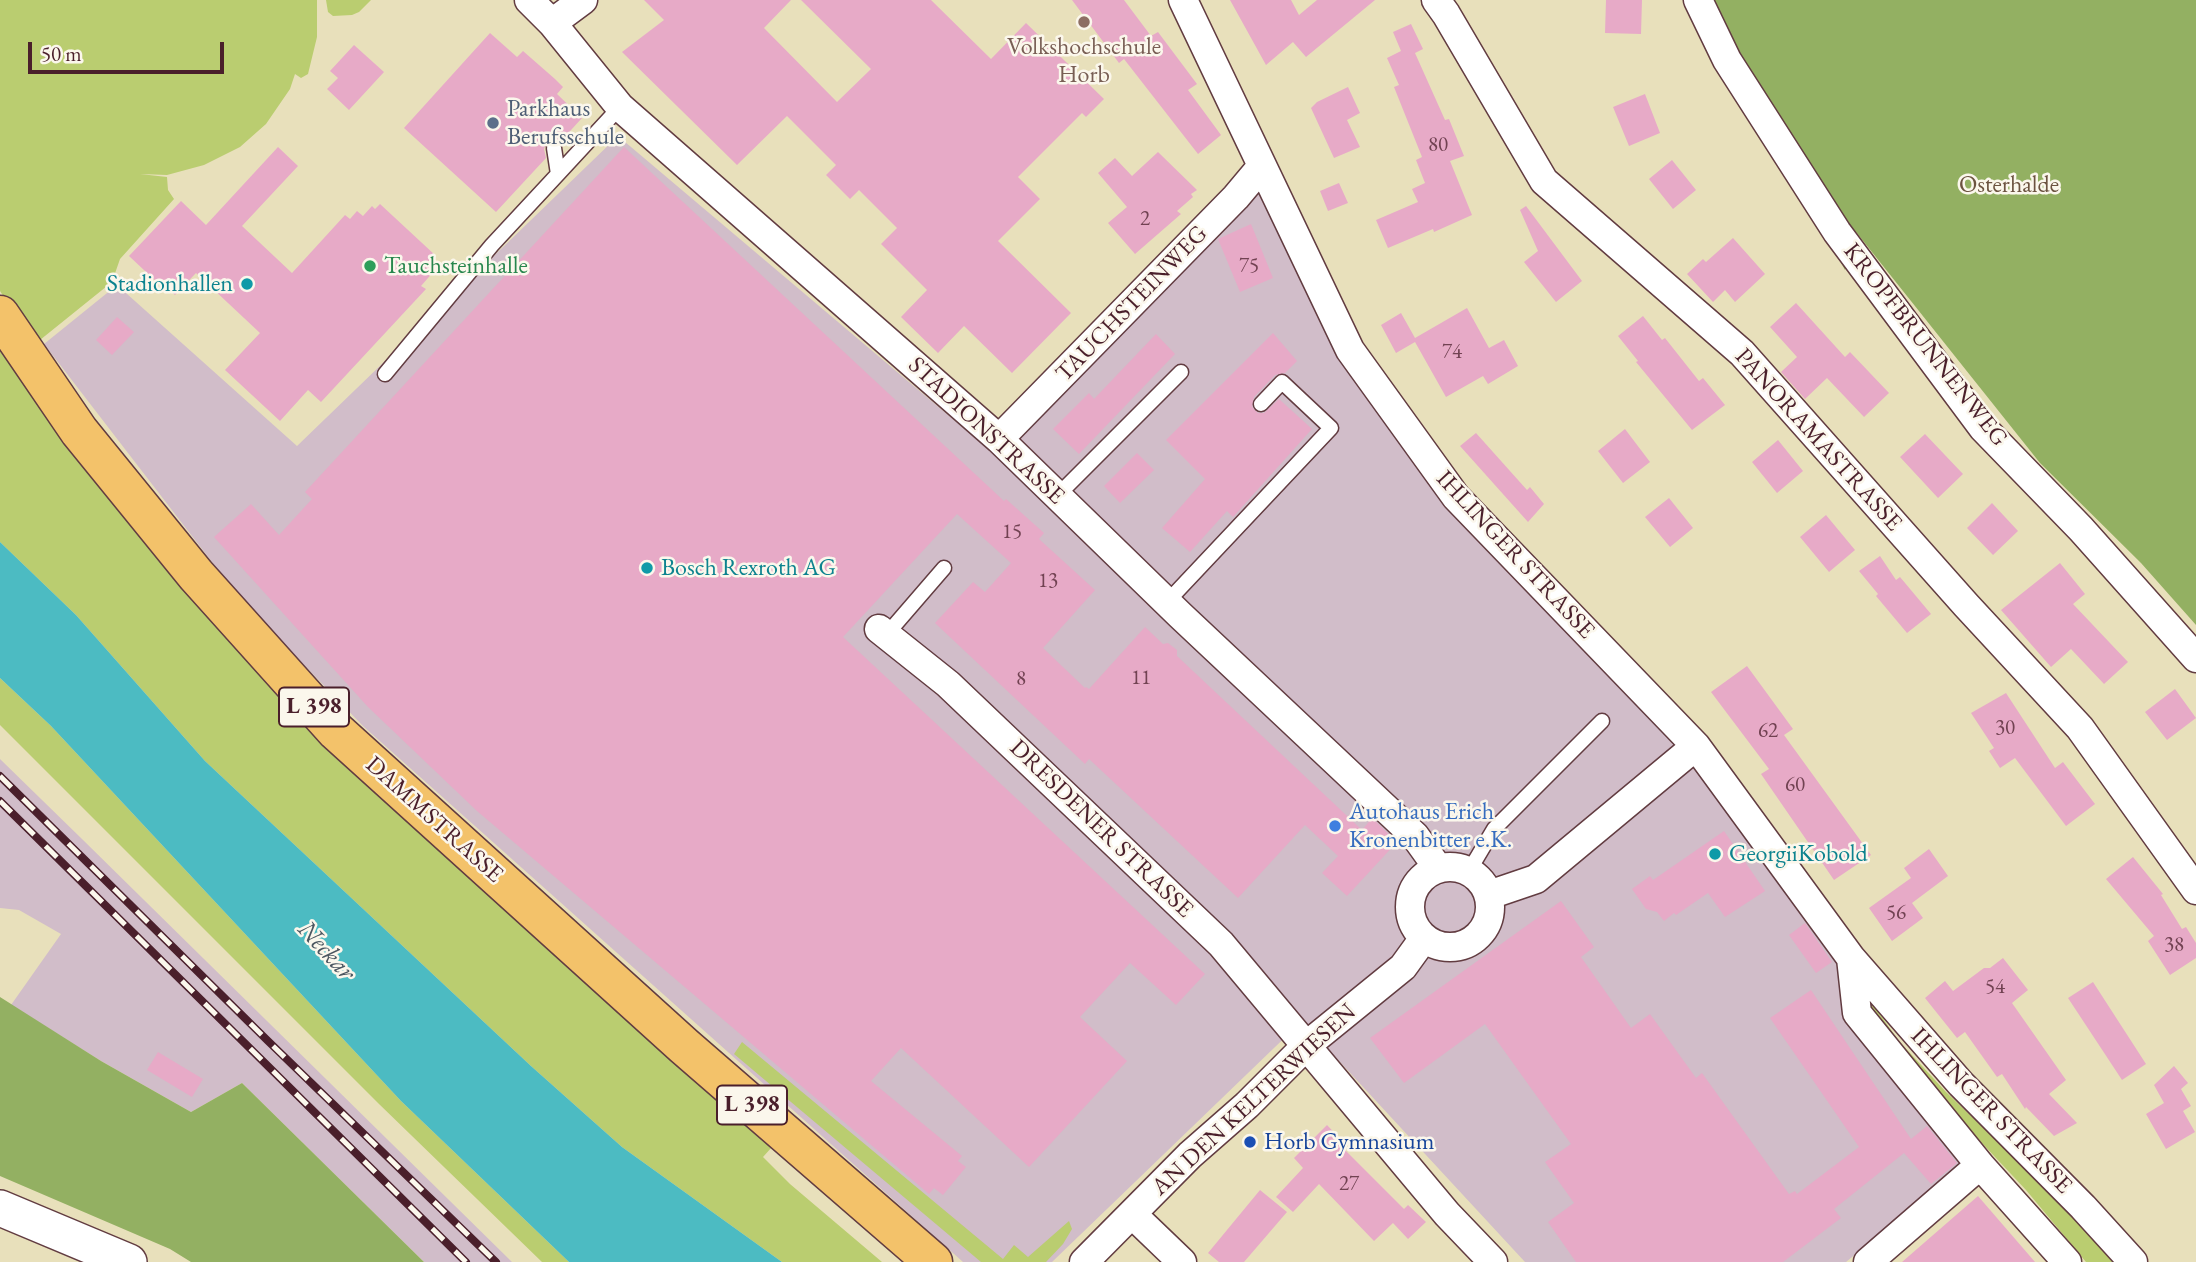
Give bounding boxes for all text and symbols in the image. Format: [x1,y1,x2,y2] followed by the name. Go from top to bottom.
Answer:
[1076,14,1092,30] marker: Volkshochschule Horb
[32,28,228,72] scale bar
[1007,33,1161,89] place label: Volkshochschule Horb
[41,40,82,67] text: 50 m
[507,95,624,151] place label: Parkhaus Berufsschule
[485,115,501,131] marker: Parkhaus Berufsschule
[1428,132,1448,158] house number: 80
[1959,171,2059,199] park label: Osterhalde
[1140,206,1150,232] house number: 2
[1050,220,1214,388] street label: TAUCHSTEINWEG
[1837,238,2013,452] street label: KROPFBRUNNENWEG
[384,252,528,280] place label: Tauchsteinhalle
[1239,253,1259,279] house number: 75
[362,258,378,274] marker: Tauchsteinhalle
[107,270,233,298] place label: Stadionhallen
[239,276,255,292] marker: Stadionhallen
[1442,339,1462,365] house number: 74
[1728,343,1908,537] street label: PANORAMASTRASSE
[902,351,1070,511] street label: STADIONSTRASSE
[1430,465,1600,645] street label: IHLINGER STRASSE
[1002,519,1022,545] house number: 15
[661,554,836,582] place label: Bosch Rexroth AG
[639,560,655,576] marker: Bosch Rexroth AG
[1038,568,1058,594] house number: 13
[1131,665,1151,691] house number: 11
[1016,666,1026,692] house number: 8
[279,688,349,726] road number: L 398
[1995,715,2015,741] house number: 30
[1758,718,1778,744] house number: 62
[1003,734,1199,924] street label: DRESDENER STRASSE
[359,751,509,889] street label: DAMMSTRASSE
[1785,772,1805,798] house number: 60
[1349,798,1512,854] place label: Autohaus Erich Kronenbitter e.K.
[1327,818,1343,834] marker: Autohaus Erich Kronenbitter e.K.
[1729,840,1868,868] place label: GeorgiiKobold
[1707,846,1723,862] marker: GeorgiiKobold
[1886,900,1906,926] house number: 56
[291,915,361,987] water label: Neckar
[2164,932,2184,958] house number: 38
[1985,974,2005,1000] house number: 54
[1146,998,1362,1202] street label: AN DEN KELTERWIESEN
[1904,1022,2078,1200] street label: IHLINGER STRASSE
[717,1086,787,1124] road number: L 398
[1264,1128,1434,1156] place label: Horb Gymnasium
[1242,1134,1258,1150] marker: Horb Gymnasium
[1339,1171,1359,1197] house number: 27

